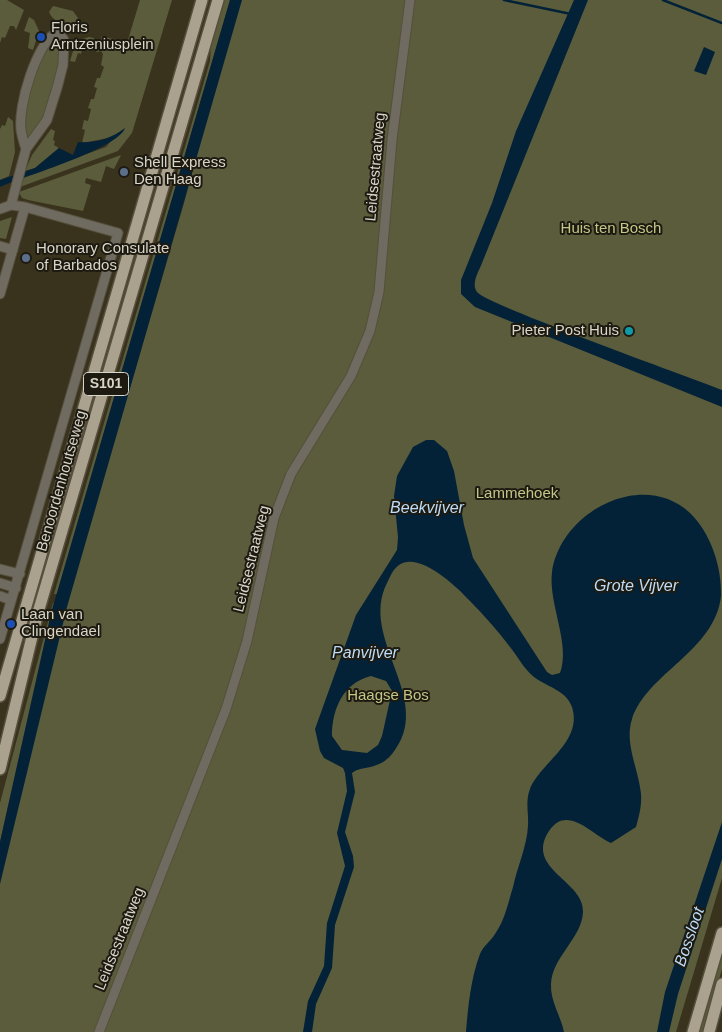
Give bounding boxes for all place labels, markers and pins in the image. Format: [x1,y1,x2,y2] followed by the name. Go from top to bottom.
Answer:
[51,19,154,54] place label: Floris Arntzeniusplein
[35,31,47,43] marker: Floris Arntzeniusplein
[134,154,226,189] place label: Shell Express Den Haag
[118,166,130,178] marker: Shell Express Den Haag
[36,240,169,275] place label: Honorary Consulate of Barbados
[20,252,32,264] marker: Honorary Consulate of Barbados
[511,322,619,340] place label: Pieter Post Huis
[623,325,635,337] marker: Pieter Post Huis
[21,606,100,641] place label: Laan van Clingendael
[5,618,17,630] marker: Laan van Clingendael

